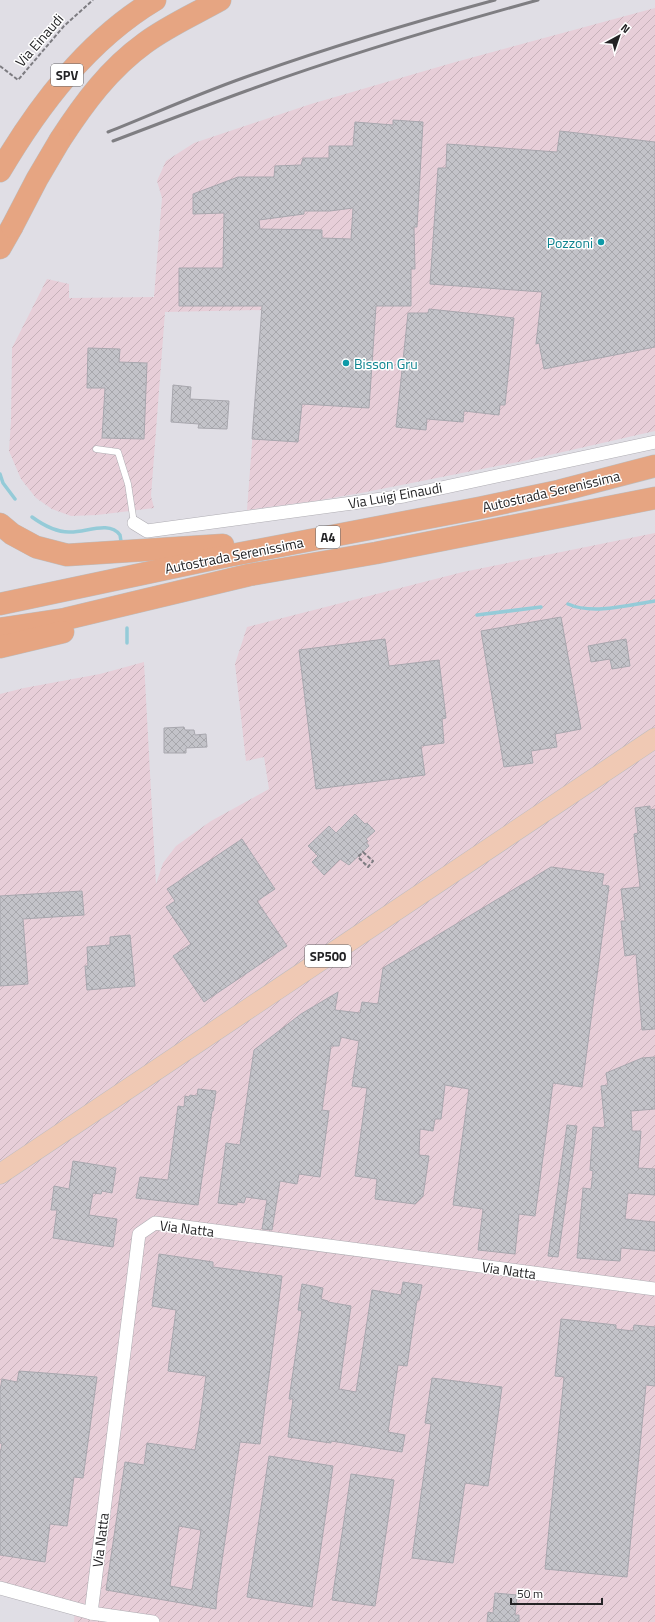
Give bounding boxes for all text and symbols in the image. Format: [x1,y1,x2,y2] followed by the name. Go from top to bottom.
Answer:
[10,9,68,71] street label: Via Einaudi
[599,16,639,56] north arrow
[617,20,633,37] text: N
[51,64,83,86] road number: SPV
[547,232,593,253] place label: Pozzoni
[596,237,606,247] marker: Pozzoni
[354,353,418,374] place label: Bisson Gru
[341,358,351,368] marker: Bisson Gru
[480,465,622,517] street label: Autostrada Serenissima
[346,476,444,514] street label: Via Luigi Einaudi
[316,526,340,548] road number: A4
[163,531,305,579] street label: Autostrada Serenissima
[305,945,351,967] road number: SP500
[159,1214,215,1242] street label: Via Natta
[480,1256,538,1284] street label: Via Natta
[86,1512,114,1568] street label: Via Natta
[511,1580,602,1606] scale bar
[517,1584,543,1603] text: 50 m

